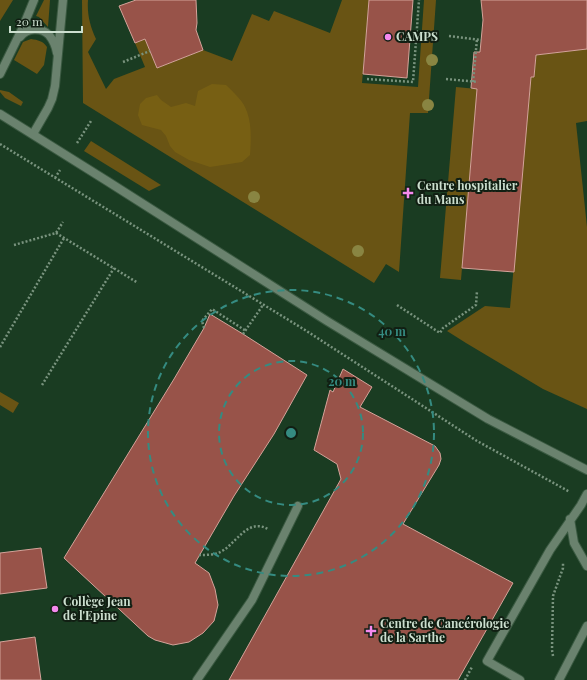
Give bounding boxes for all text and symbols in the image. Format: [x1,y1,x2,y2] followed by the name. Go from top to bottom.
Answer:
[10,8,82,34] scale bar
[16,13,43,29] text: 20 m
[396,28,438,44] place label: CAMPS
[383,32,393,42] marker: CAMPS
[417,177,518,207] place label: Centre hospitalier du Mans
[402,187,414,199] marker: Centre hospitalier du Mans
[378,323,406,339] text: 40 m
[328,373,356,389] text: 20 m
[284,426,298,440] centre of rings
[63,593,131,623] place label: Collège Jean de l'Epine
[50,604,60,614] marker: Collège Jean de l'Epine
[380,615,509,645] place label: Centre de Cancérologie de la Sarthe
[365,625,377,637] marker: Centre de Cancérologie de la Sarthe

